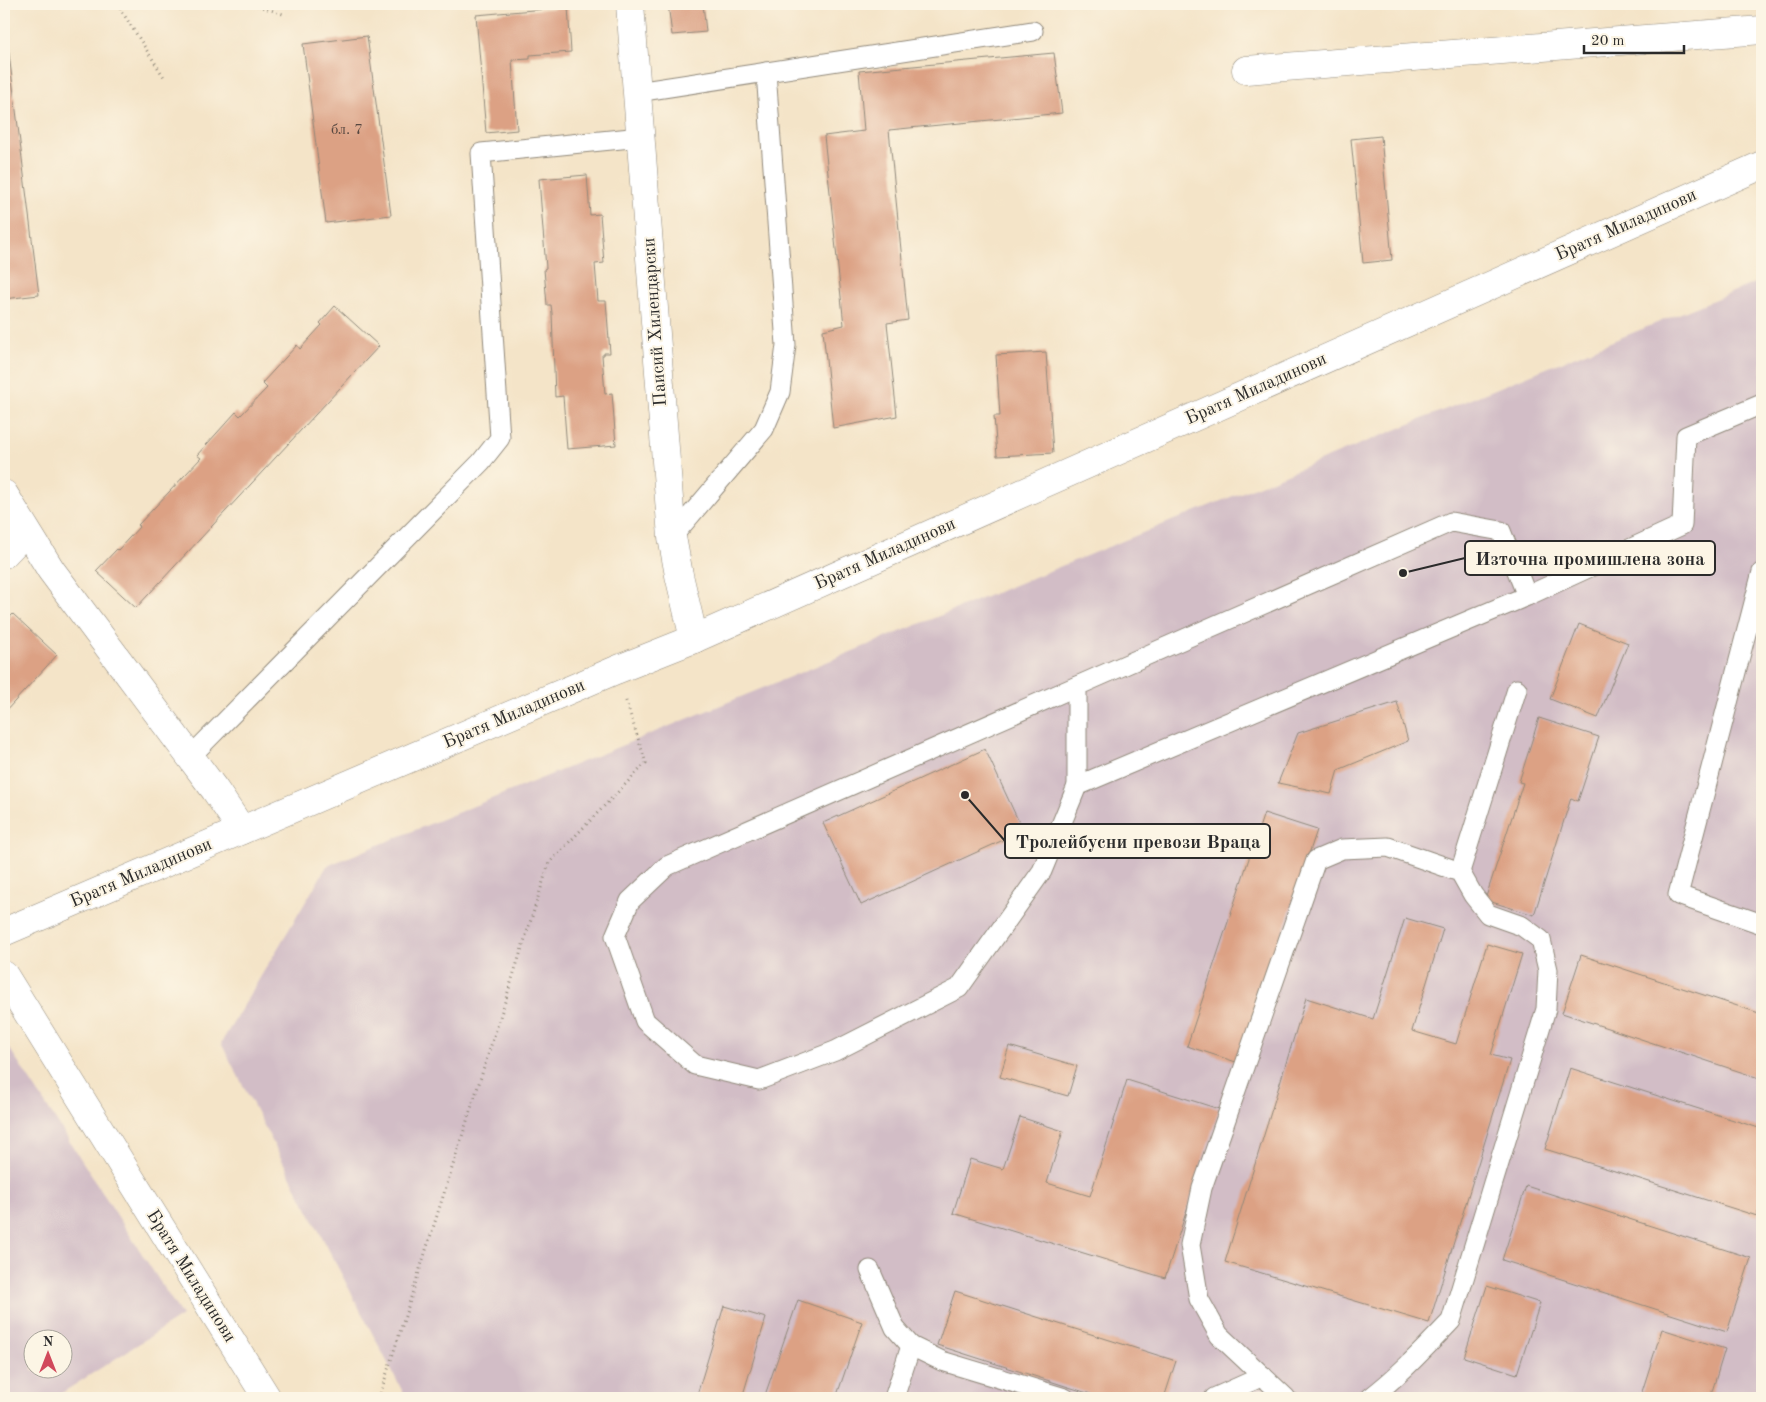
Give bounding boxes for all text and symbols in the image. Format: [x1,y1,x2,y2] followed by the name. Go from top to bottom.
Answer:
[1584,22,1684,54] scale bar
[1591,34,1625,49] text: 20 m
[331,123,363,138] house number: бл. 7
[1553,186,1699,264] street label: Братя Миладинови
[640,237,670,407] street label: Паисий Хилендарски
[1183,350,1329,428] street label: Братя Миладинови
[812,515,958,593] street label: Братя Миладинови
[1465,541,1715,575] callout: Източна промишлена зона
[1475,551,1705,570] text: Източна промишлена зона
[440,676,588,752] street label: Братя Миладинови
[1005,824,1270,858] callout: Тролейбусни превози Враца
[1015,834,1261,853] text: Тролейбусни превози Враца
[67,835,215,911] street label: Братя Миладинови
[143,1207,239,1345] street label: Братя Миладинови
[22,1330,72,1380] north arrow
[43,1335,54,1349] text: N

